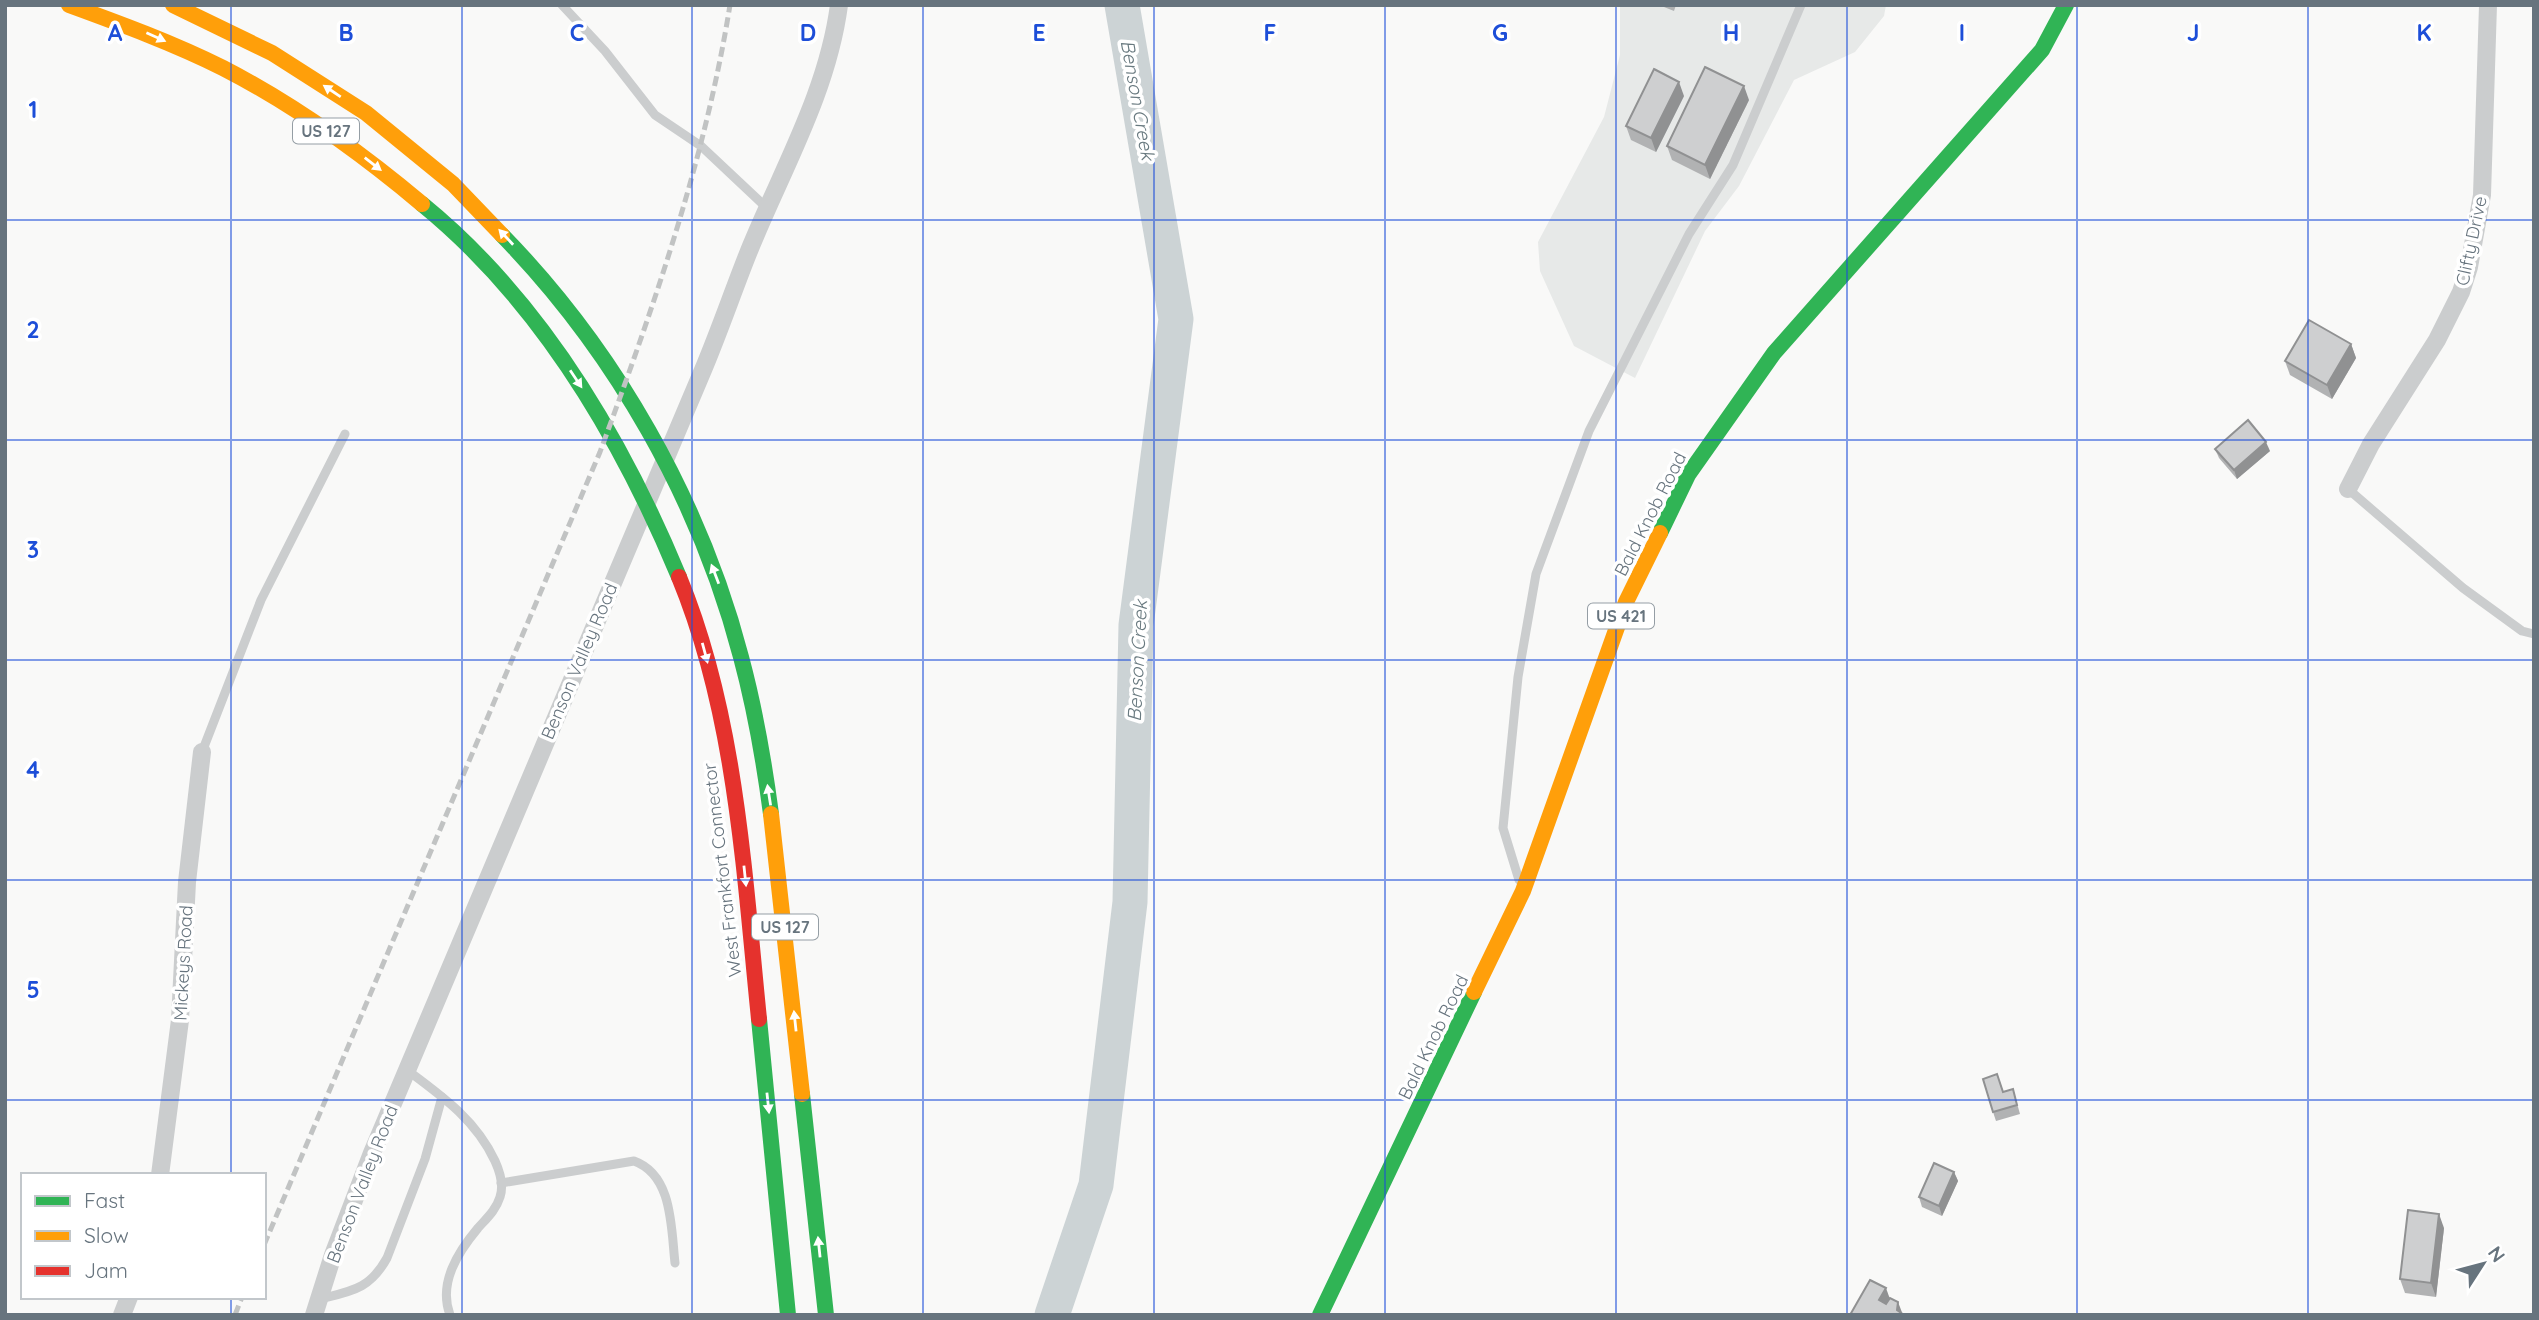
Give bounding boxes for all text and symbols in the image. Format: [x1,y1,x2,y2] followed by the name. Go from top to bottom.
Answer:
[108,18,123,47] text: A
[338,18,354,47] text: B
[570,18,584,47] text: C
[800,18,816,47] text: D
[1032,18,1046,47] text: E
[1264,18,1276,47] text: F
[1492,18,1508,47] text: G
[1723,18,1739,47] text: H
[1959,18,1965,47] text: I
[2187,18,2199,47] text: J
[2416,18,2432,47] text: K
[146,31,166,43] one-way arrow
[1116,38,1161,164] water label: Benson Creek
[323,84,341,98] one-way arrow
[29,95,37,124] text: 1
[293,119,359,144] road number: US 127
[363,157,381,172] one-way arrow
[2450,194,2492,288] street label: Clifty Drive
[499,229,515,246] one-way arrow
[26,315,40,344] text: 2
[569,370,583,388] one-way arrow
[1609,448,1691,580] street label: Bald Knob Road
[27,535,39,564] text: 3
[709,564,720,585] one-way arrow
[536,579,622,743] street label: Benson Valley Road
[1122,598,1152,722] water label: Benson Creek
[1588,604,1654,628] road number: US 421
[700,642,711,664] one-way arrow
[26,755,40,784] text: 4
[697,761,747,978] street label: West Frankfort Connector
[763,784,774,806] one-way arrow
[739,866,750,888] one-way arrow
[168,905,198,1021] street label: Mickeys Road
[752,914,818,939] road number: US 127
[1393,971,1473,1103] street label: Bald Knob Road
[26,975,40,1004] text: 5
[789,1010,800,1032] one-way arrow
[763,1092,774,1114] one-way arrow
[321,1102,403,1266] street label: Benson Valley Road
[21,1173,266,1299] legend
[84,1187,125,1213] text: Fast
[84,1222,129,1248] text: Slow
[2448,1229,2518,1299] north arrow
[814,1236,825,1258] one-way arrow
[2483,1241,2511,1267] text: N
[84,1257,128,1283] text: Jam

